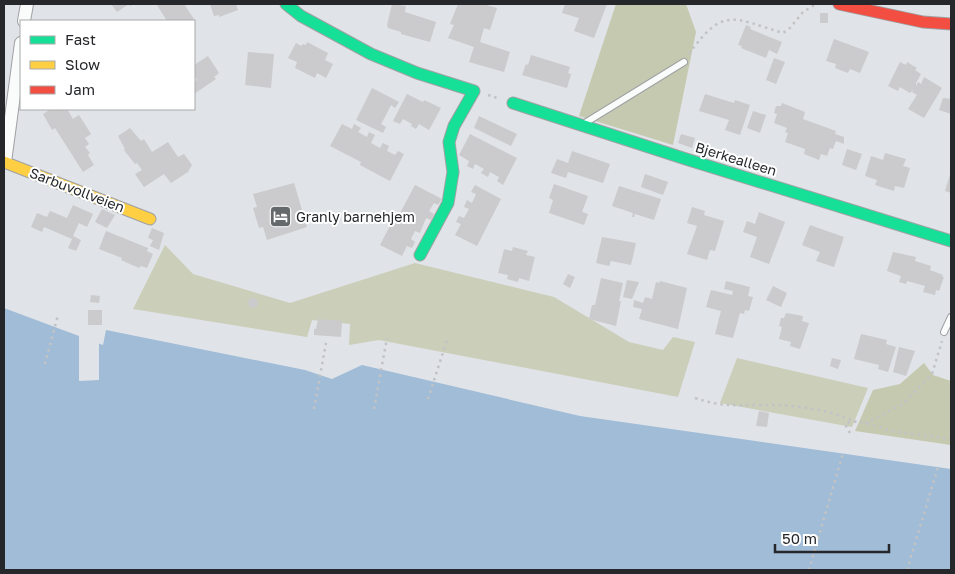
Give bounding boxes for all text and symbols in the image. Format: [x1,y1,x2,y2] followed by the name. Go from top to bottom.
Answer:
[20,20,195,110] legend
[65,30,96,48] text: Fast
[65,55,100,73] text: Slow
[65,80,95,98] text: Jam
[693,138,779,179] street label: Bjerkealleen
[27,164,127,215] street label: Sarbuvollveien
[268,205,292,229] hotel icon: Granly barnehjem
[296,208,415,225] place label: Granly barnehjem
[775,522,889,554] scale bar
[782,529,817,547] text: 50 m

